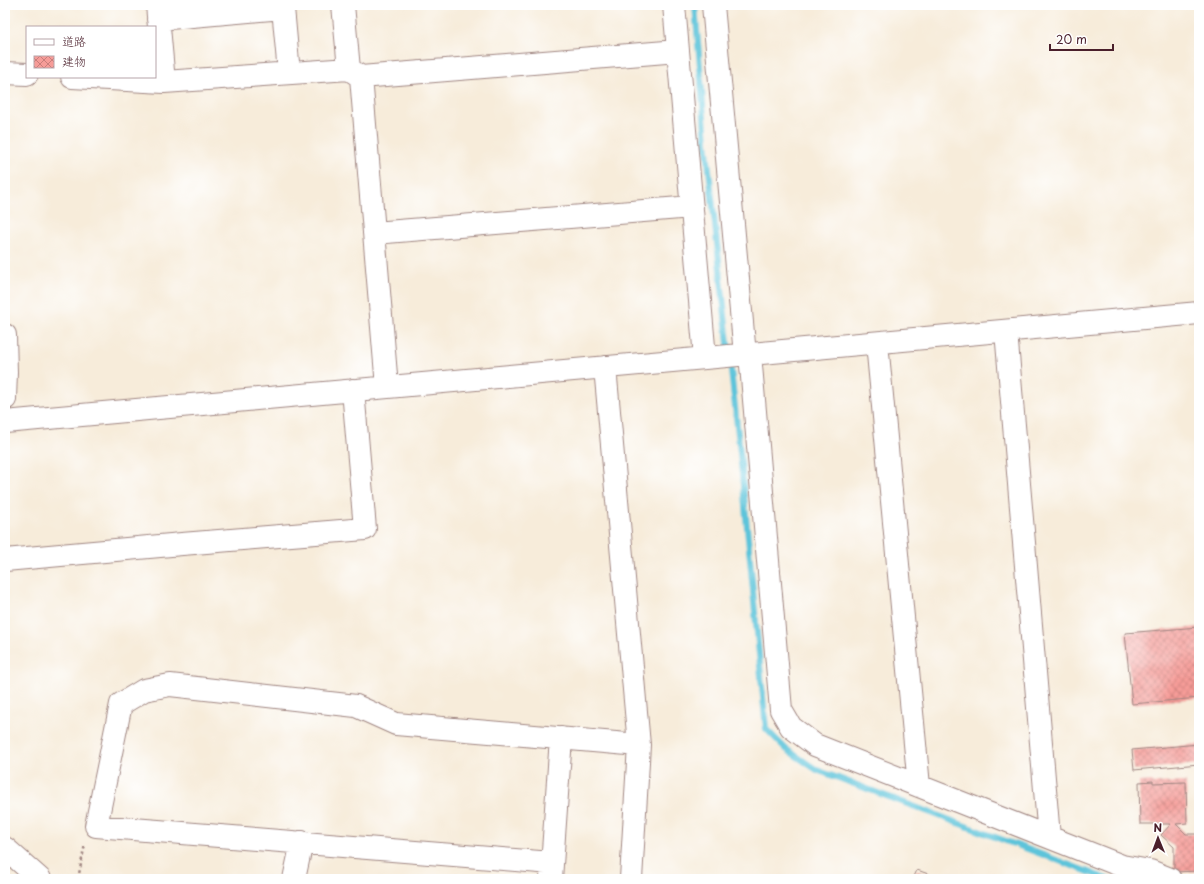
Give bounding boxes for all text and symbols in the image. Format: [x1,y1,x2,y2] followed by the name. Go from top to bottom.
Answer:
[26,26,156,78] legend
[1050,26,1113,52] scale bar
[1056,30,1087,48] text: 20 m
[62,32,86,50] text: 道路
[62,52,86,70] text: 建物
[1138,818,1178,858] north arrow
[1153,819,1163,836] text: N

